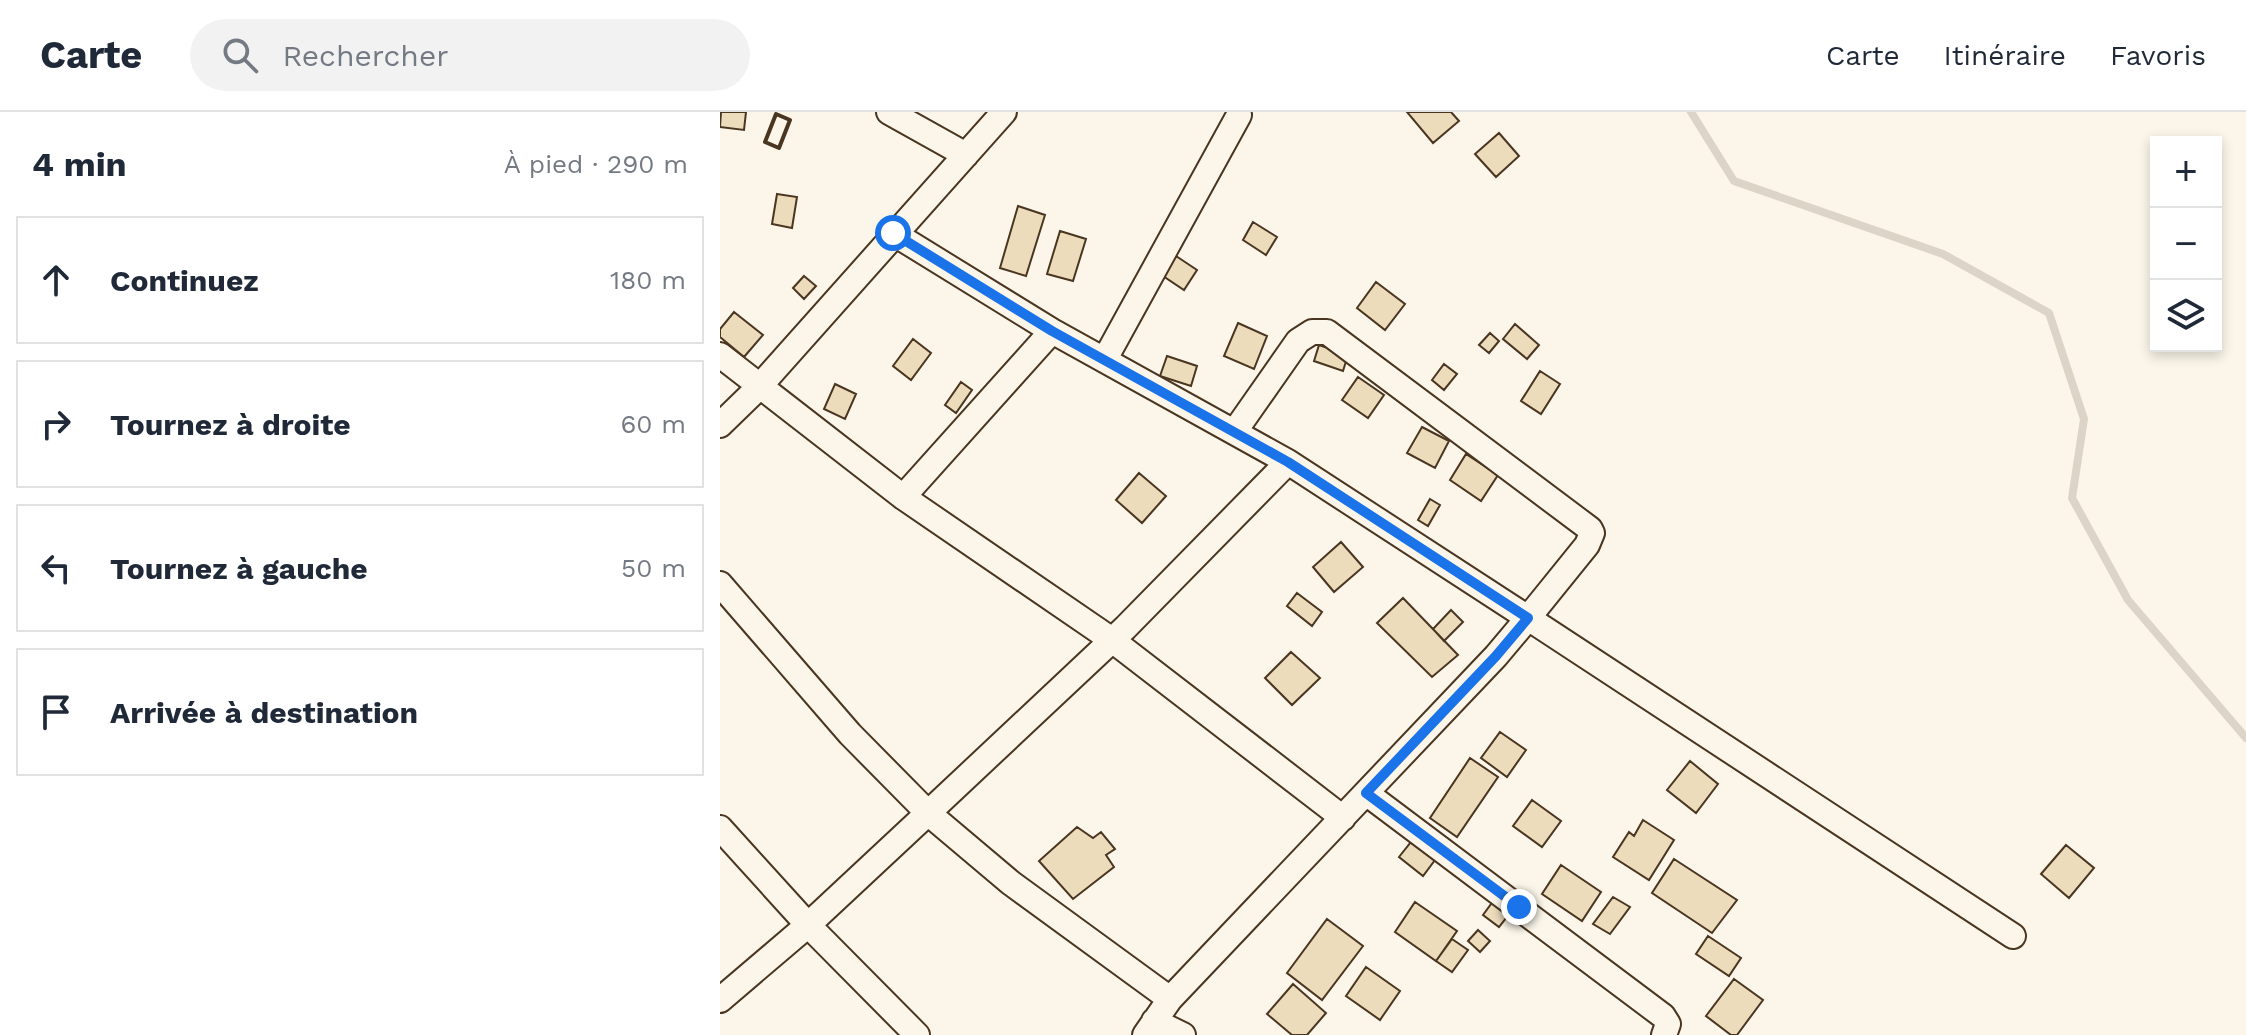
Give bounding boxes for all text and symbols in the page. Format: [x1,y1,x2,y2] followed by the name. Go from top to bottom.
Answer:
[190,19,750,91] search box
[40,33,142,77] text: Carte
[218,33,262,77] icon: search
[282,38,449,73] text: Rechercher
[1826,39,1900,72] text: Carte
[1944,39,2066,72] text: Itinéraire
[2110,39,2206,72] text: Favoris
[2150,136,2222,352] map controls
[2150,136,2222,208] button: +
[32,144,127,184] text: 4 min
[504,149,688,179] text: À pied · 290 m
[2150,208,2222,280] button: −
[875,215,911,251] route start
[34,258,78,302] icon: ahead
[110,263,259,298] text: Continuez
[610,265,686,295] text: 180 m
[2150,280,2222,352] button: layers
[34,402,78,446] icon: right
[110,407,351,442] text: Tournez à droite
[620,409,686,439] text: 60 m
[34,546,78,590] icon: left
[110,551,368,586] text: Tournez à gauche
[621,553,686,583] text: 50 m
[34,690,78,734] icon: arrive
[110,695,418,730] text: Arrivée à destination
[1501,889,1537,925] route end

